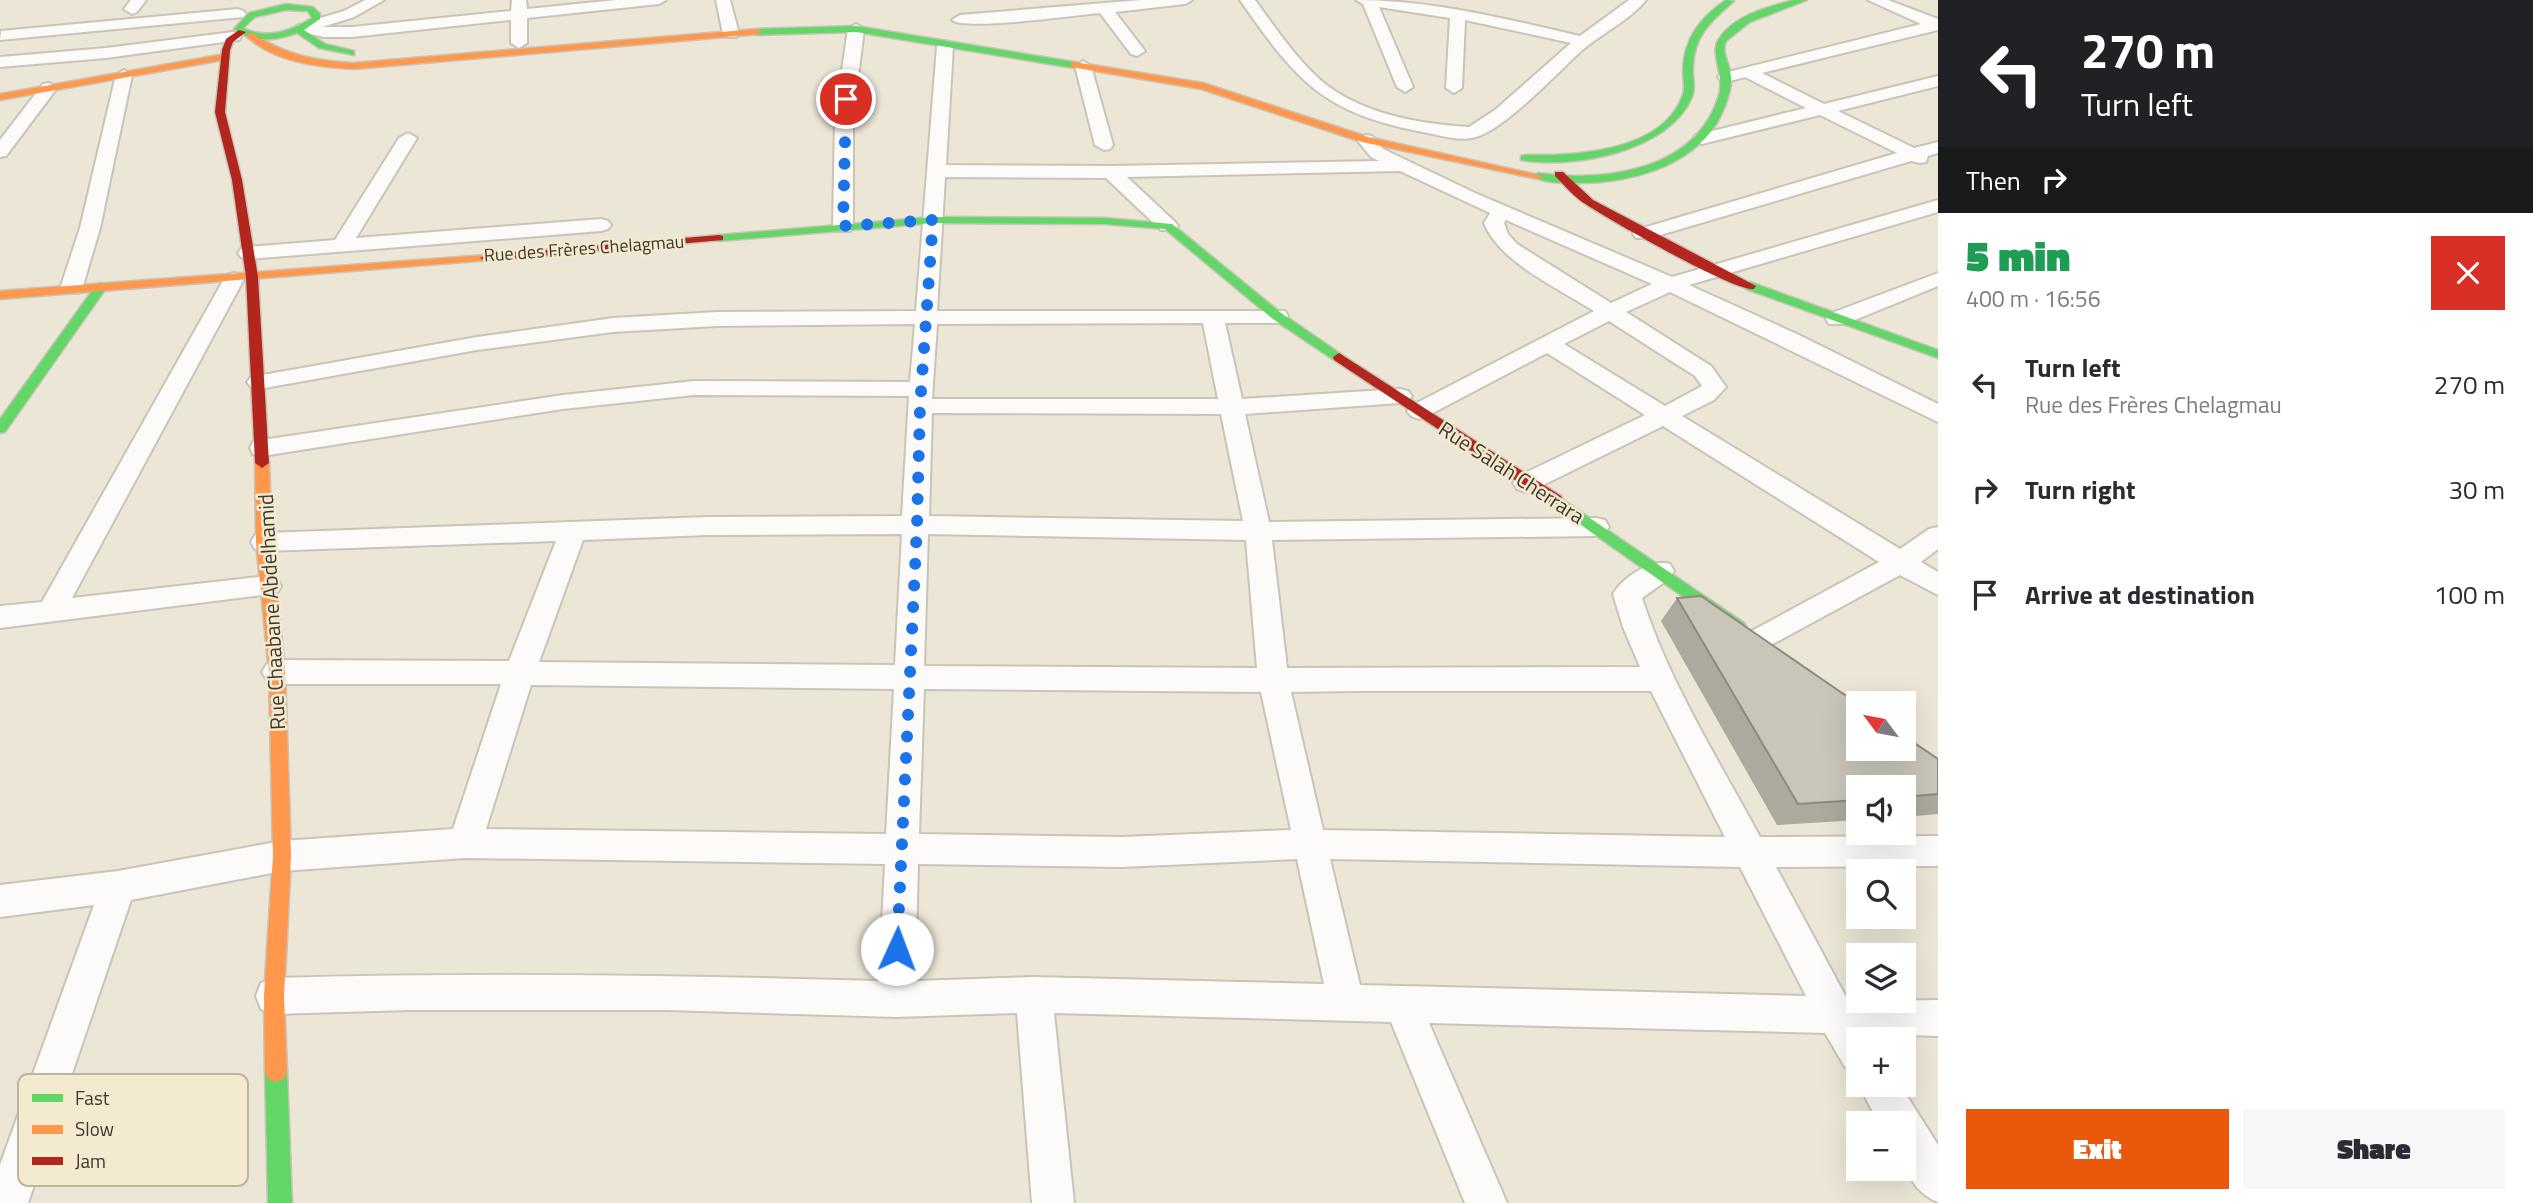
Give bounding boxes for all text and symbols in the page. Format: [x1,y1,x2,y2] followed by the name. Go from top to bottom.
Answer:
[2081,12,2215,87] text: 270 m
[1966,28,2057,119] icon: left
[816,69,876,129] pin
[827,80,865,118] icon: arrive
[2081,80,2193,128] text: Turn left
[1966,161,2021,200] text: Then
[2035,161,2073,199] icon: right
[1966,223,2070,287] text: 5 min
[483,228,685,268] street label: Rue des Frères Chelagmau
[2431,236,2505,310] button: close
[1966,281,2101,316] text: 400 m · 16:56
[2025,348,2120,387] text: Turn left
[2434,365,2505,404] text: 270 m
[1966,366,2004,404] icon: left
[2025,387,2282,422] text: Rue des Frères Chelagmau
[1433,413,1592,532] street label: Rue Salah Cherrara
[2025,470,2136,509] text: Turn right
[2448,470,2505,509] text: 30 m
[1966,471,2004,509] icon: right
[249,493,293,731] street label: Rue Chaabane Abdelhamid
[2025,575,2255,614] text: Arrive at destination
[2434,575,2505,614] text: 100 m
[1966,576,2004,614] icon: arrive
[1846,691,1916,761] north arrow
[1846,691,1916,1181] map controls
[1846,775,1916,845] button: sound
[1846,859,1916,929] button: search
[860,912,934,986] position arrow
[1846,943,1916,1013] button: layers
[1846,1027,1916,1097] button: +
[18,1074,248,1186] legend
[75,1083,110,1112] text: Fast
[1966,1109,2229,1189] button: Exit
[2243,1109,2505,1189] button: Share
[1846,1111,1916,1181] button: −
[75,1114,114,1143] text: Slow
[75,1146,106,1175] text: Jam

